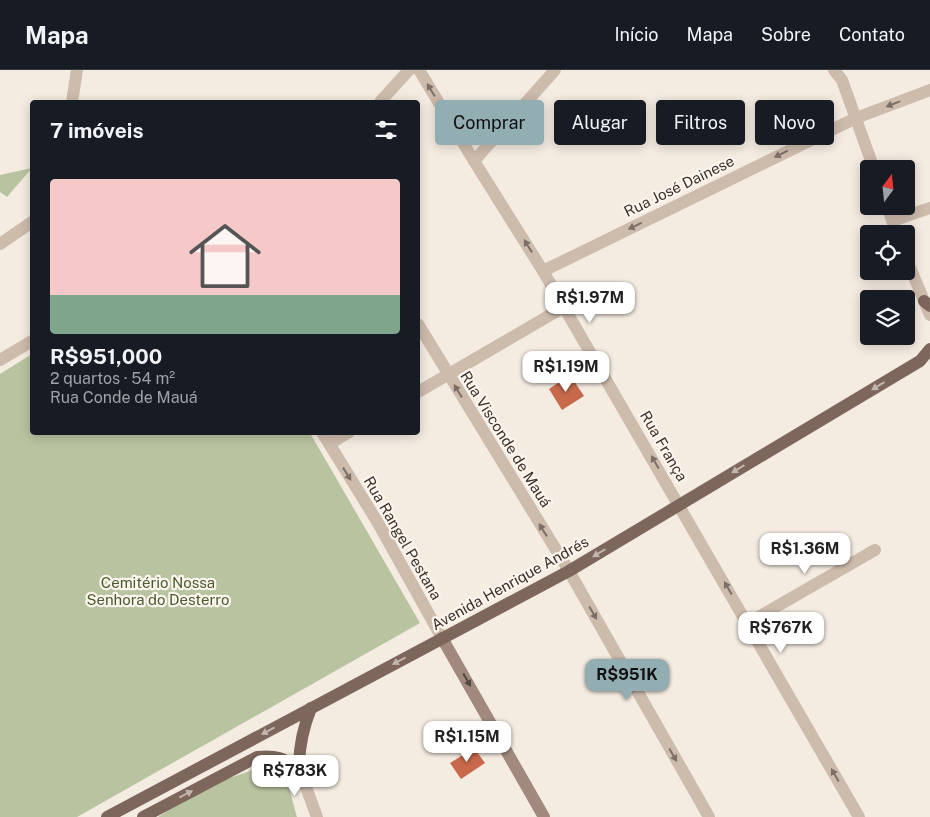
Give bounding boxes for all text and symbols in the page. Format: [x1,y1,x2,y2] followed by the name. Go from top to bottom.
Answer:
[25,21,89,49] text: Mapa
[614,24,659,45] text: Início
[687,24,733,45] text: Mapa
[761,24,811,45] text: Sobre
[839,24,905,45] text: Contato
[426,83,435,96] one-way arrow
[435,100,544,145] chip: Comprar
[554,100,646,145] chip: Alugar
[656,100,745,145] chip: Filtros
[755,100,834,145] chip: Novo
[885,100,900,108] one-way arrow
[372,116,400,144] icon: filters
[50,118,144,143] text: 7 imóveis
[774,151,788,159] one-way arrow
[621,152,737,220] street label: Rua José Dainese
[860,160,915,215] north arrow
[860,160,915,345] map controls
[180,211,270,301] icon: home
[628,222,642,230] one-way arrow
[860,225,915,280] button: locate
[523,240,533,253] one-way arrow
[544,282,636,324] pin: R$1.97M
[556,288,624,307] text: R$1.97M
[860,290,915,345] button: layers
[50,344,162,369] text: R$951,000
[520,350,612,393] pin: R$1.19M
[533,357,599,376] text: R$1.19M
[457,368,555,510] street label: Rua Visconde de Mauá
[50,369,175,388] text: 2 quartos · 54 m²
[872,381,885,390] one-way arrow
[453,385,462,398] one-way arrow
[50,388,198,407] text: Rua Conde de Mauá
[637,408,691,484] street label: Rua França
[650,455,659,468] one-way arrow
[732,464,745,473] one-way arrow
[343,467,352,481] one-way arrow
[361,473,445,603] street label: Rua Rangel Pestana
[539,523,548,536] one-way arrow
[759,532,851,575] pin: R$1.36M
[429,533,591,633] street label: Avenida Henrique Andrés
[770,539,840,558] text: R$1.36M
[593,548,606,557] one-way arrow
[86,574,230,608] park label: Cemitério Nossa Senhora do Desterro
[723,582,732,595] one-way arrow
[589,606,597,621] one-way arrow
[740,612,822,654] pin: R$767K
[749,618,813,637] text: R$767K
[392,657,407,665] one-way arrow
[586,658,668,701] pin: R$951K
[596,665,658,684] text: R$951K
[462,674,471,687] one-way arrow
[421,720,513,763] pin: R$1.15M
[261,726,275,735] one-way arrow
[434,727,500,746] text: R$1.15M
[669,748,678,761] one-way arrow
[254,754,336,797] pin: R$783K
[263,761,327,780] text: R$783K
[831,767,839,782] one-way arrow
[179,790,193,799] one-way arrow

